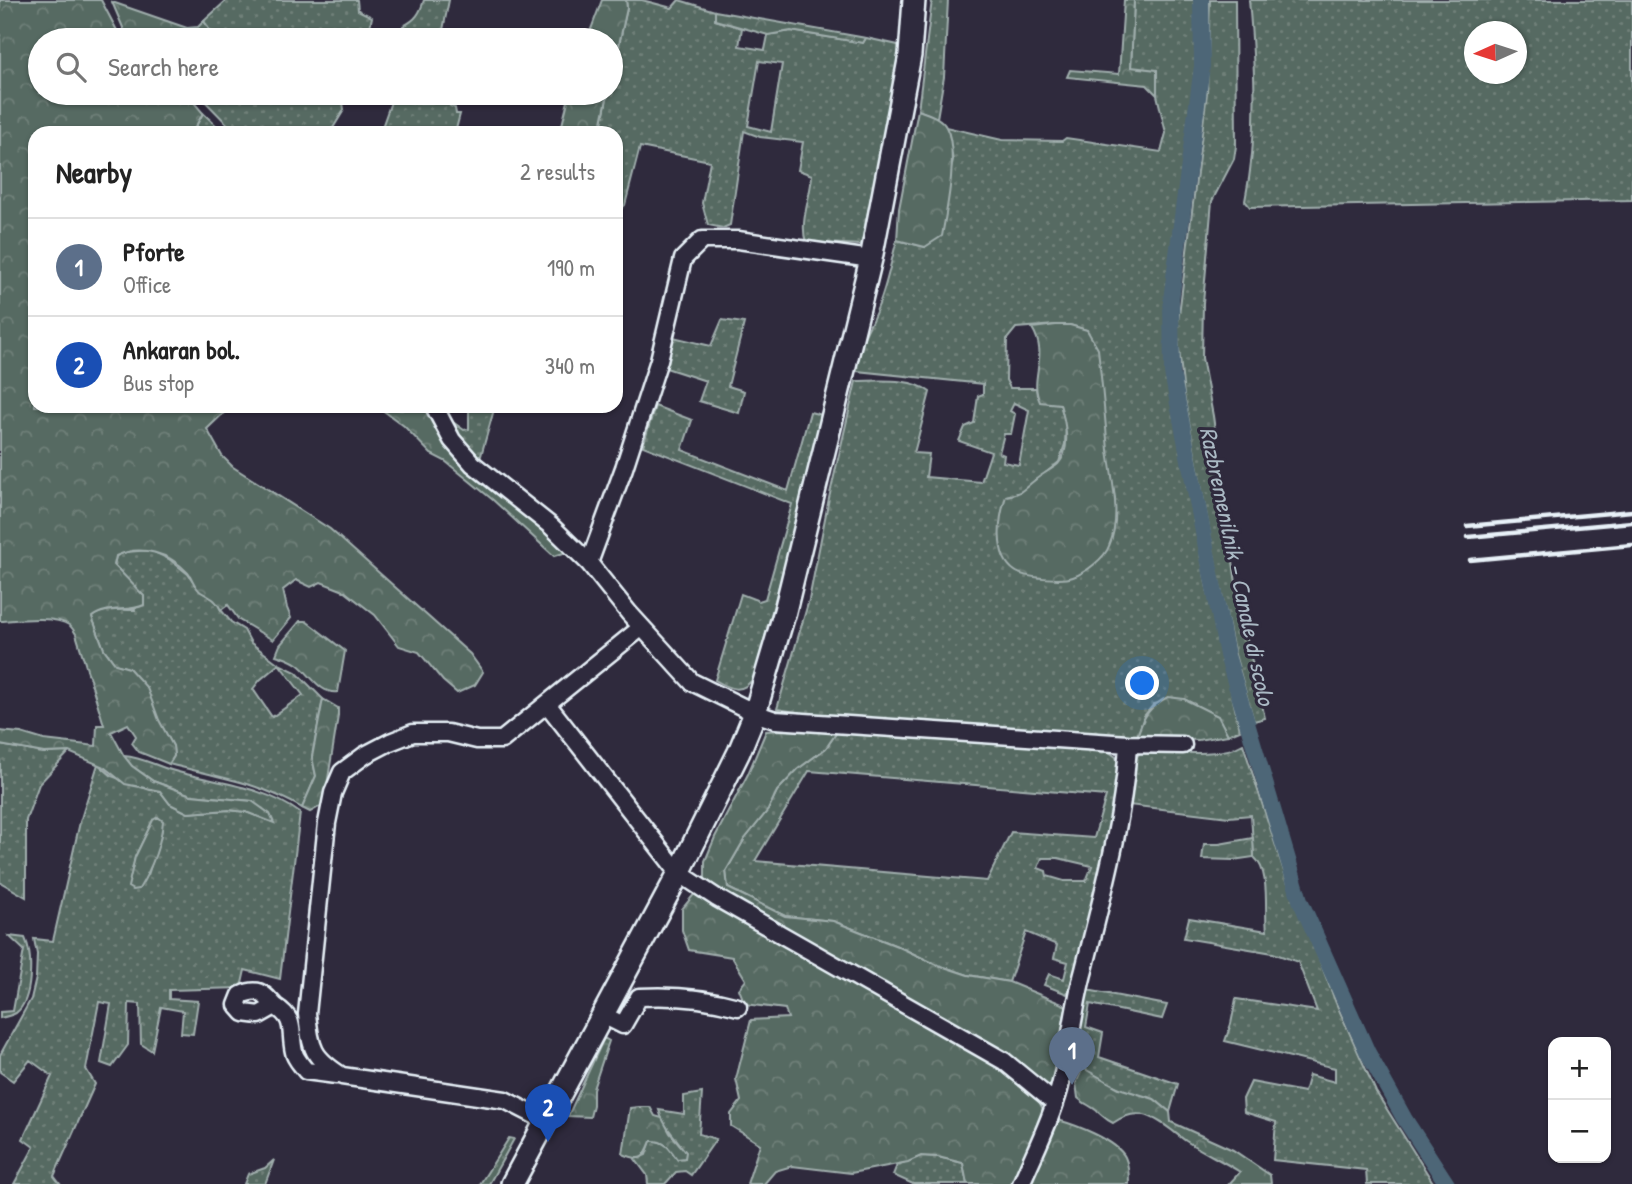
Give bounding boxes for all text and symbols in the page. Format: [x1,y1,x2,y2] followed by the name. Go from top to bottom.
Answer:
[1464,21,1527,84] north arrow
[28,28,623,105] search box
[52,48,90,86] icon: search
[108,49,219,84] text: Search here
[56,152,132,192] text: Nearby
[520,156,595,187] text: 2 results
[123,234,185,269] text: Pforte
[75,252,83,283] text: 1
[547,252,595,283] text: 190 m
[123,269,171,300] text: Office
[123,332,240,367] text: Ankaran bol.
[74,350,84,381] text: 2
[545,350,595,381] text: 340 m
[123,367,194,398] text: Bus stop
[1193,424,1284,710] water label: Razbremenilnik - Canale di scolo
[1125,666,1159,700] your location
[1049,1027,1095,1085] pin: 1
[1548,1037,1611,1163] map controls
[1548,1037,1611,1100] button: +
[525,1084,571,1142] pin: 2
[1548,1100,1611,1163] button: −

